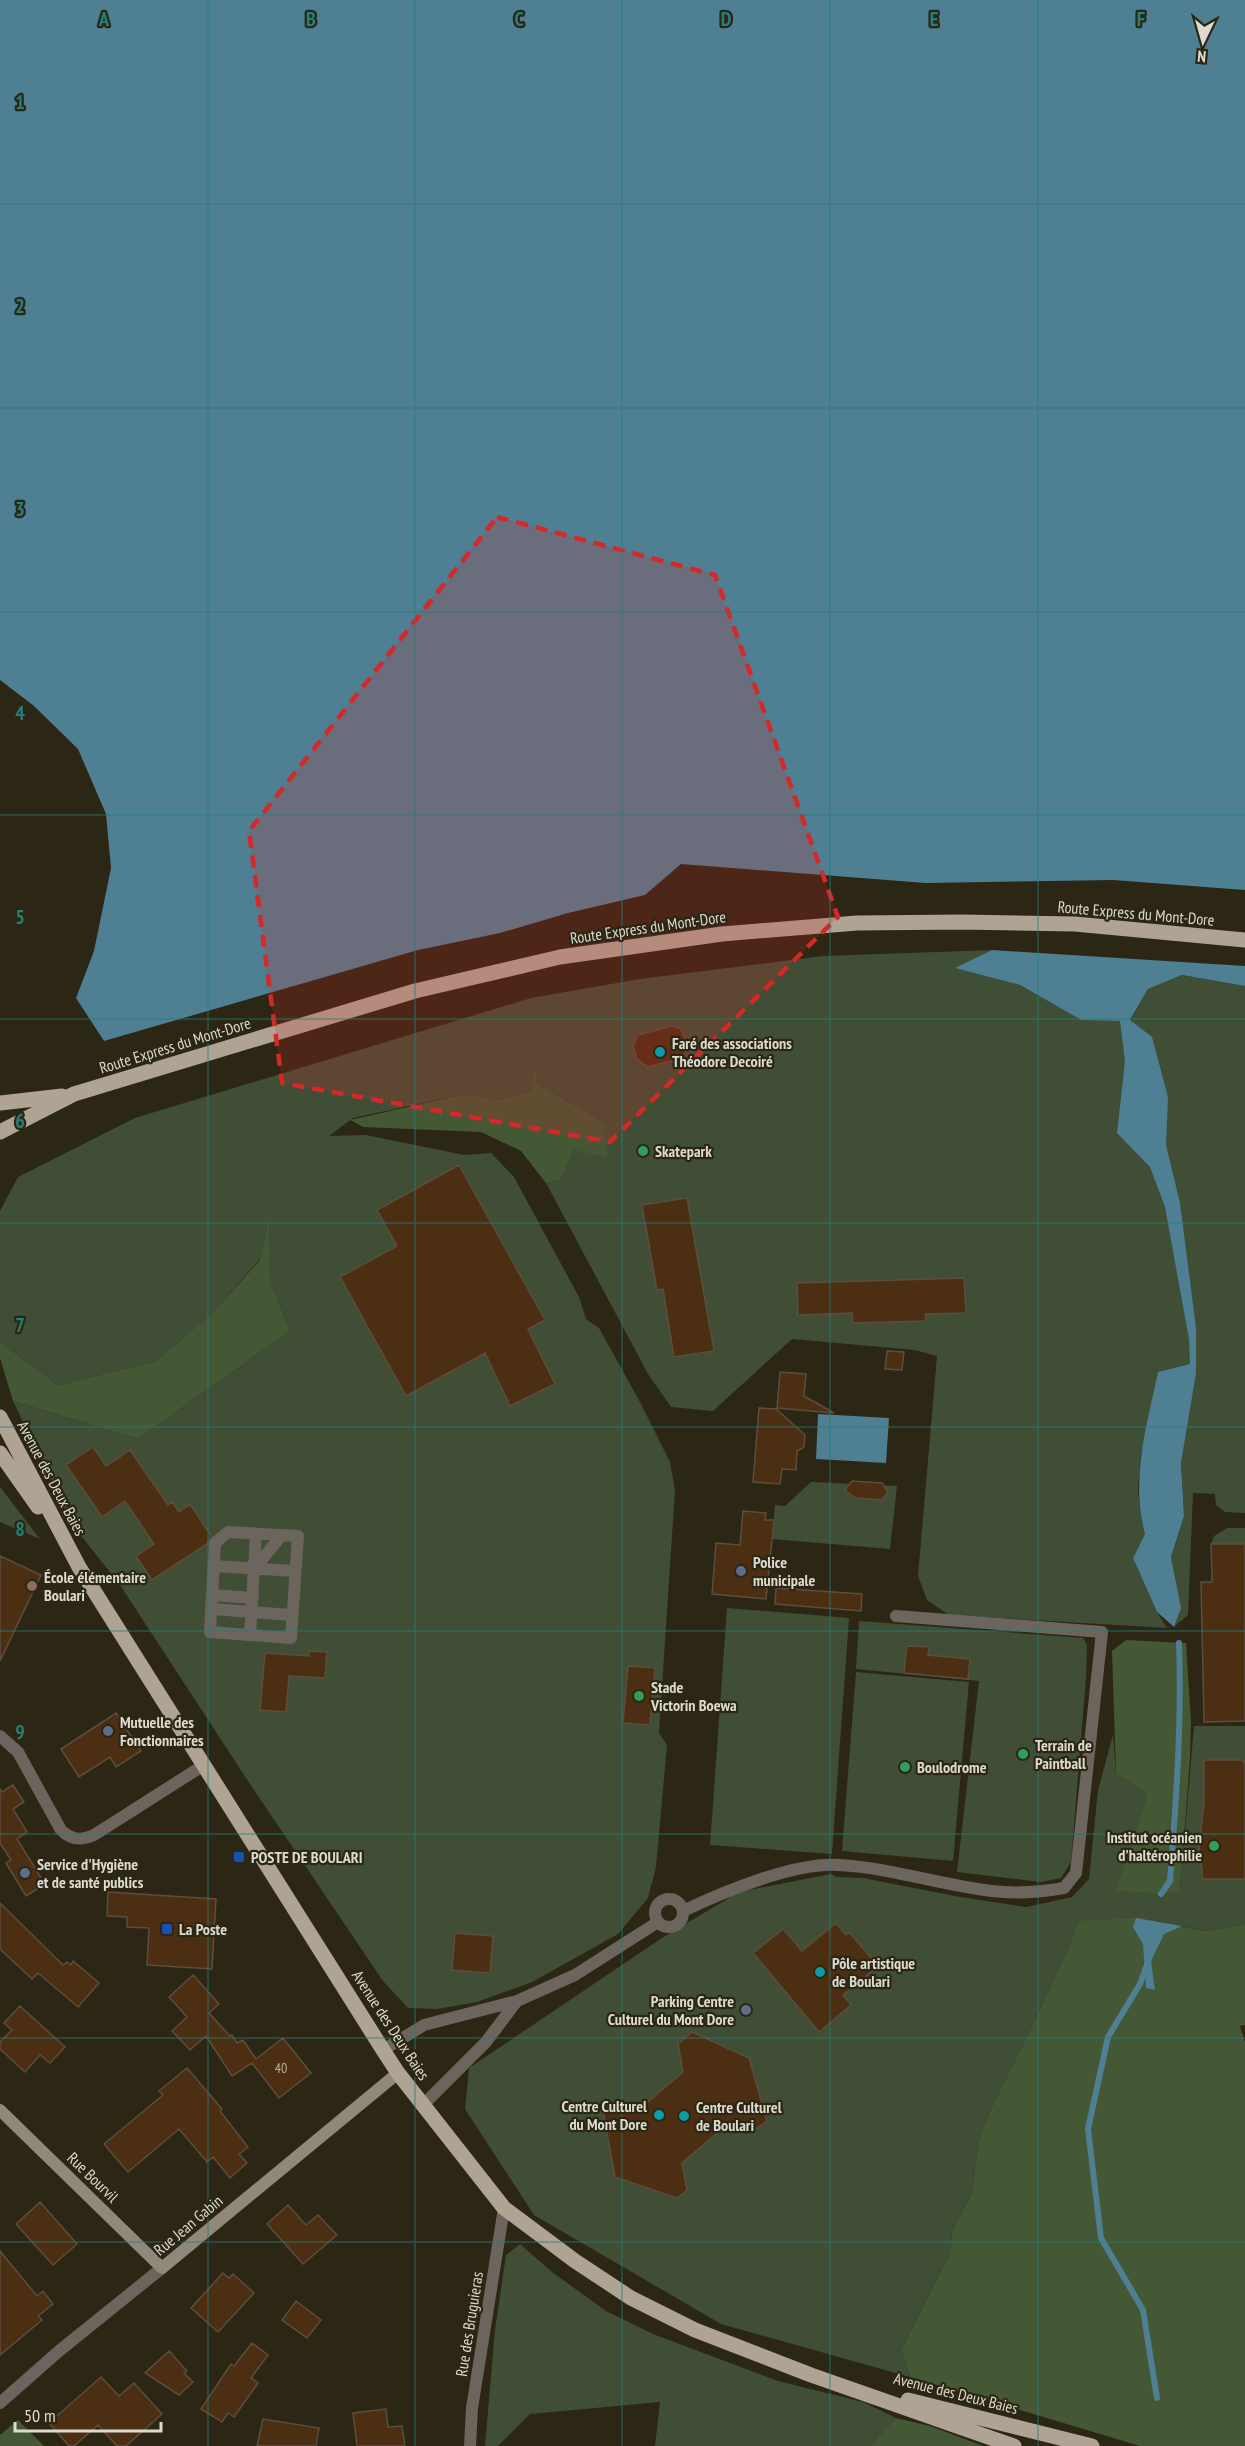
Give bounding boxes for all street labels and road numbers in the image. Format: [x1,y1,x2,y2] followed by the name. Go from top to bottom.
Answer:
[1057,896,1215,930] street label: Route Express du Mont-Dore
[569,906,727,948] street label: Route Express du Mont-Dore
[97,1012,253,1078] street label: Route Express du Mont-Dore
[13,1417,91,1539] street label: Avenue des Deux Baies
[348,1966,434,2084] street label: Avenue des Deux Baies
[63,2148,123,2207] street label: Rue Bourvil
[150,2190,226,2260] street label: Rue Jean Gabin
[451,2270,487,2378] street label: Rue des Bruguieras
[892,2368,1020,2418] street label: Avenue des Deux Baies

